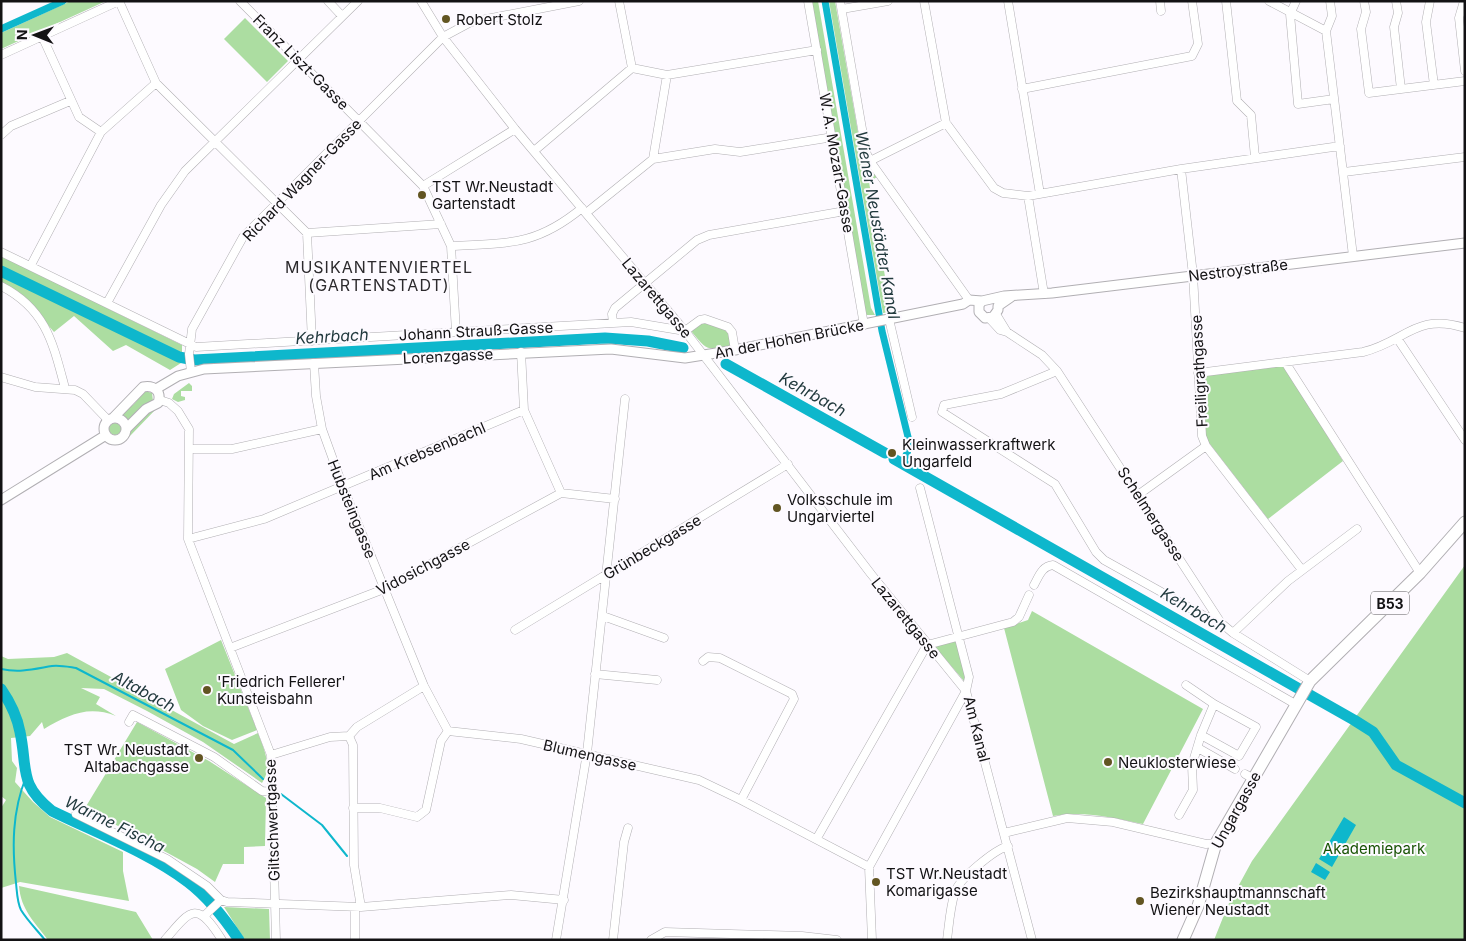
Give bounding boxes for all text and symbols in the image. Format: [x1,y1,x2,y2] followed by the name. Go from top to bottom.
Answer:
[10,10,60,60] north arrow
[249,10,353,114] street label: Franz Liszt-Gasse
[456,10,543,29] place label: Robert Stolz
[440,13,452,25] marker: Robert Stolz
[13,29,30,40] text: N
[815,92,859,234] street label: W. A. Mozart-Gasse
[238,115,366,245] street label: Richard Wagner-Gasse
[852,130,904,321] water label: Wiener Neustädter Kanal
[432,177,553,213] place label: TST Wr.Neustadt Gartenstadt
[416,189,428,201] marker: TST Wr.Neustadt Gartenstadt
[618,254,696,342] street label: Lazarettgasse
[1187,254,1289,286] street label: Nestroystraße
[285,257,473,295] district label: MUSIKANTENVIERTEL (GARTENSTADT)
[1187,314,1211,428] street label: Freiligrathgasse
[713,315,865,363] street label: An der Hohen Brücke
[398,317,554,345] street label: Johann Strauß-Gasse
[295,324,369,348] water label: Kehrbach
[402,344,494,368] street label: Lorenzgasse
[776,367,850,421] water label: Kehrbach
[366,418,488,484] street label: Am Krebsenbachl
[902,435,1056,471] place label: Kleinwasserkraftwerk Ungarfeld
[886,447,898,459] marker: Kleinwasserkraftwerk Ungarfeld
[323,457,381,561] street label: Hubsteingasse
[1113,463,1189,565] street label: Schelmergasse
[787,490,893,526] place label: Volksschule im Ungarviertel
[771,502,783,514] marker: Volksschule im Ungarviertel
[599,510,705,584] street label: Grünbeckgasse
[373,534,473,600] street label: Vidosichgasse
[867,573,945,663] street label: Lazarettgasse
[1157,583,1231,637] water label: Kehrbach
[1371,592,1409,614] road number: B53
[108,666,179,716] water label: Altabach
[217,672,346,708] place label: 'Friedrich Fellerer' Kunsteisbahn
[201,684,213,696] marker: 'Friedrich Fellerer' Kunsteisbahn
[960,694,994,764] street label: Am Kanal
[541,735,639,775] street label: Blumengasse
[64,740,189,776] place label: TST Wr. Neustadt Altabachgasse
[193,752,205,764] marker: TST Wr. Neustadt Altabachgasse
[1118,753,1236,772] place label: Neuklosterwiese
[1102,756,1114,768] marker: Neuklosterwiese
[260,759,284,881] street label: Giltschwertgasse
[1207,768,1265,852] street label: Ungargasse
[62,791,169,857] water label: Warme Fischa
[1323,839,1426,858] park label: Akademiepark
[886,864,1007,900] place label: TST Wr.Neustadt Komarigasse
[870,876,882,888] marker: TST Wr.Neustadt Komarigasse
[1150,883,1326,919] place label: Bezirkshauptmannschaft Wiener Neustadt
[1134,895,1146,907] marker: Bezirkshauptmannschaft Wiener Neustadt

